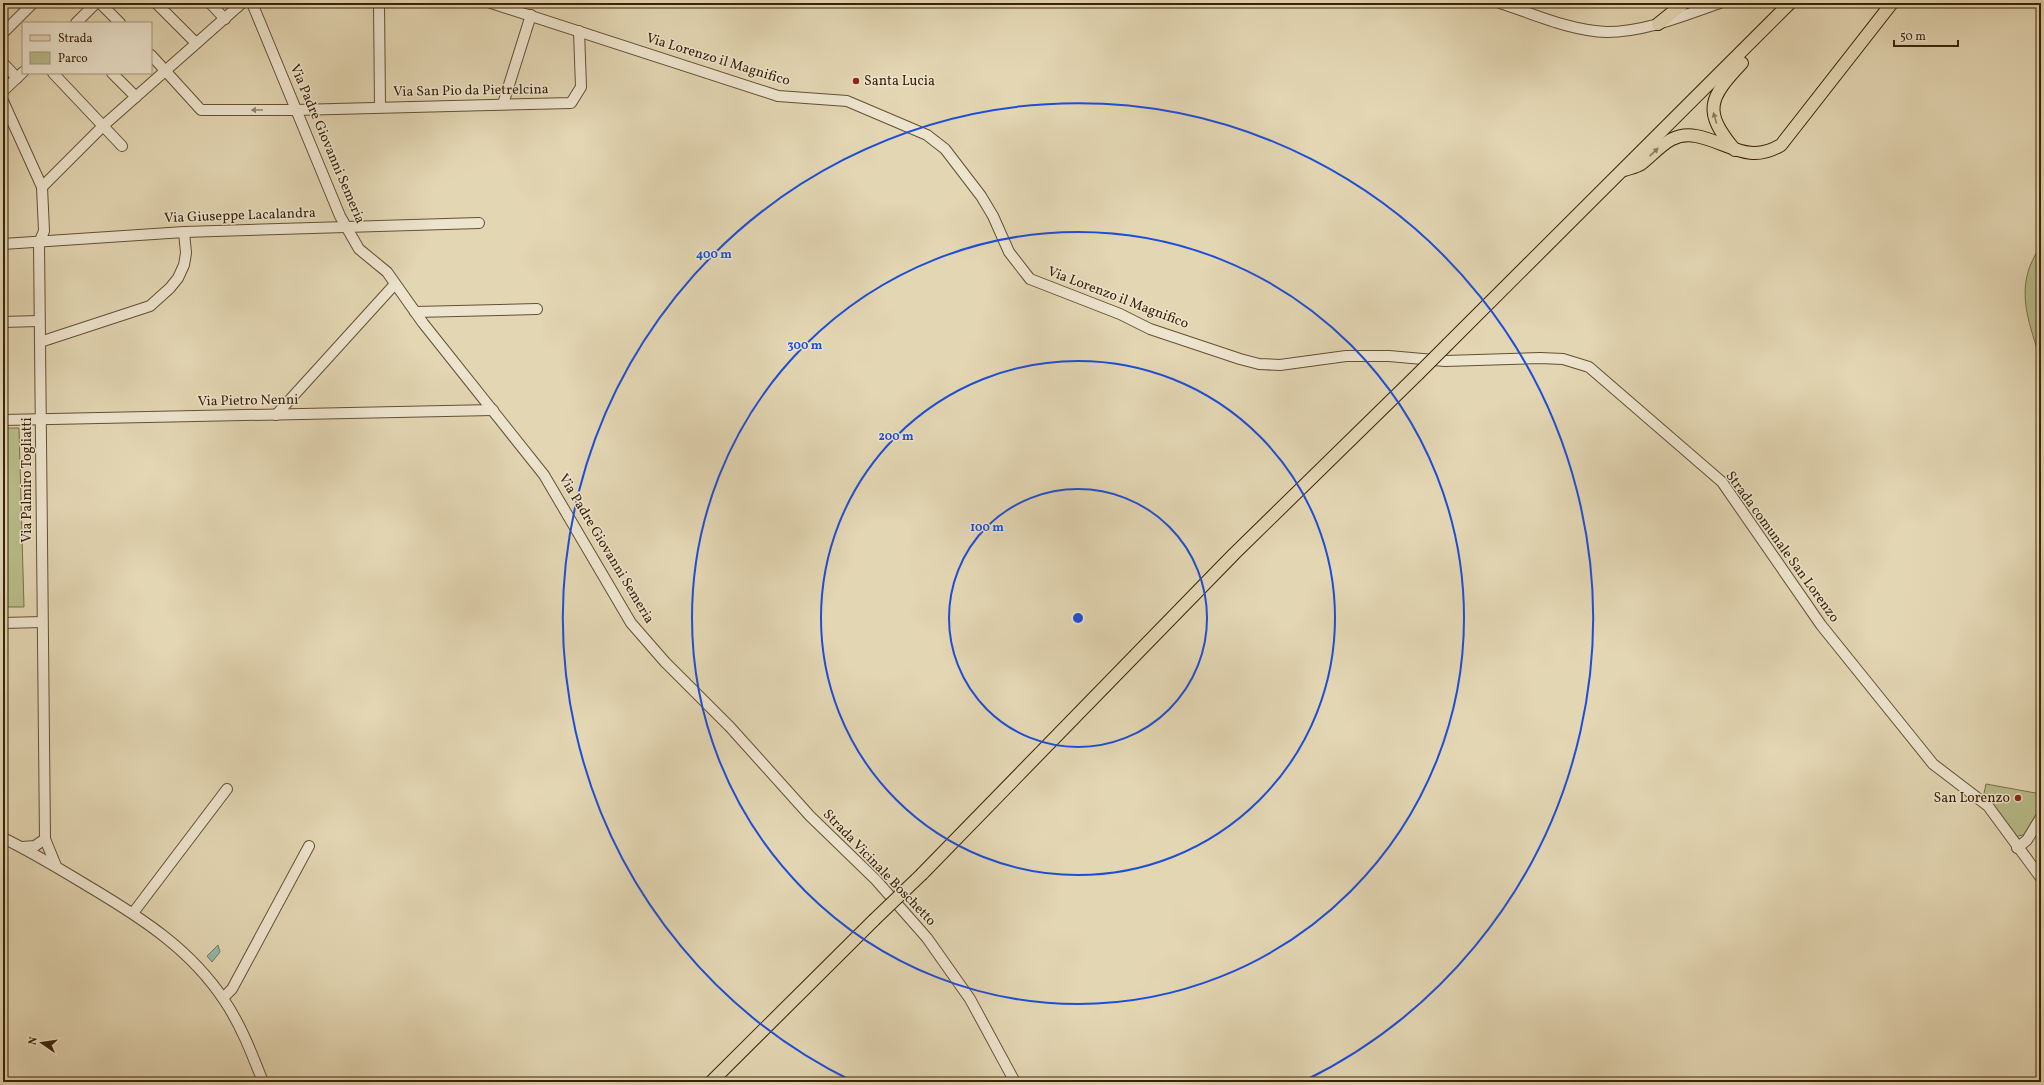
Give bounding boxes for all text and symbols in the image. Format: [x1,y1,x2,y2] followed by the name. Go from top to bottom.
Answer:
[22,22,152,74] legend
[1894,22,1958,48] scale bar
[644,29,792,91] street label: Via Lorenzo il Magnifico
[1900,29,1926,45] text: 50 m
[58,31,93,47] text: Strada
[58,51,88,67] text: Parco
[285,61,369,227] street label: Via Padre Giovanni Semeria
[864,72,935,91] place label: Santa Lucia
[851,76,861,86] marker: Santa Lucia
[393,80,549,102] street label: Via San Pio da Pietrelcina
[250,107,263,113] one-way arrow
[1712,112,1718,125] one-way arrow
[1649,147,1659,157] one-way arrow
[164,204,316,228] street label: Via Giuseppe Lacalandra
[696,247,732,263] text: 400 m
[1045,262,1191,334] street label: Via Lorenzo il Magnifico
[788,338,823,354] text: 300 m
[197,391,299,411] street label: Via Pietro Nenni
[18,417,37,543] street label: Via Palmiro Togliatti
[878,429,914,445] text: 200 m
[1721,468,1843,626] street label: Strada comunale San Lorenzo
[554,471,658,627] street label: Via Padre Giovanni Semeria
[970,520,1004,536] text: 100 m
[1071,611,1085,625] centre of rings
[1934,789,2010,808] place label: San Lorenzo
[2013,793,2023,803] marker: San Lorenzo
[818,806,940,930] street label: Strada Vicinale Boschetto
[22,1023,62,1063] north arrow
[26,1036,42,1047] text: N

